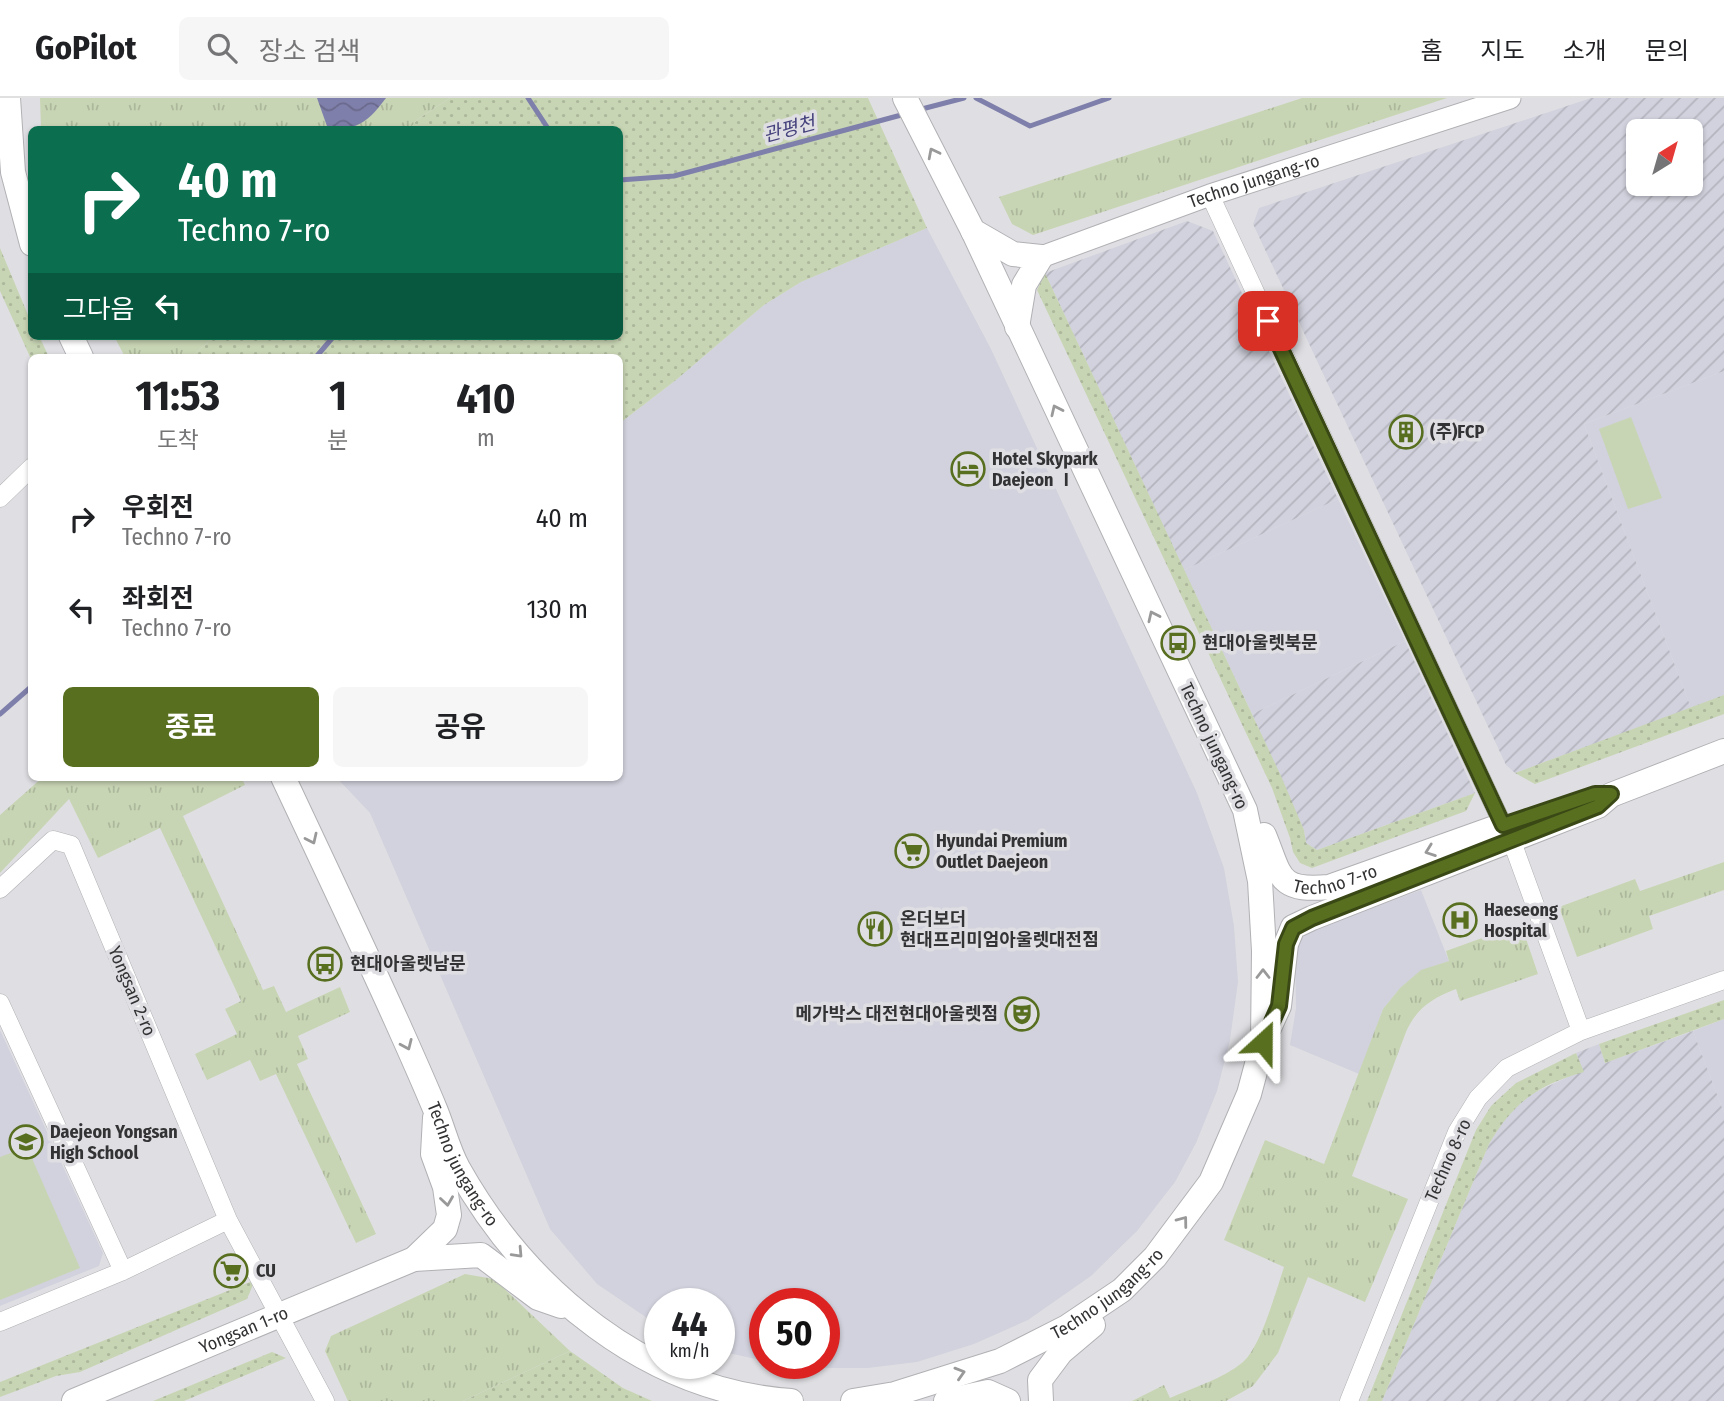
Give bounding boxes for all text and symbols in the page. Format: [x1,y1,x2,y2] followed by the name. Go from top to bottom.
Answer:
[179,17,669,80] search box
[35,28,137,68] text: GoPilot
[203,29,241,67] icon: search
[259,36,360,67] text: 장소 검색
[1420,37,1442,65] text: 홈
[1480,37,1525,65] text: 지도
[1563,37,1607,65] text: 소개
[1645,37,1689,65] text: 문의
[761,111,819,147] water label: 관평천
[1626,119,1703,196] north arrow
[1626,119,1703,196] map controls
[927,148,941,161] one-way arrow
[1185,149,1322,213] street label: Techno jungang-ro
[178,151,278,210] text: 40 m
[63,154,154,245] icon: right
[178,211,331,249] text: Techno 7-ro
[149,287,187,325] icon: left
[1238,291,1298,351] pin
[63,294,135,325] text: 그다음
[1249,302,1287,340] icon: arrive
[135,371,220,421] text: 11:53
[329,371,347,421] text: 1
[456,374,516,424] text: 410
[1051,405,1065,417] one-way arrow
[1387,413,1425,451] building icon: (주)FCP
[1430,421,1484,443] place label: (주)FCP
[477,424,495,452] text: m
[157,426,199,454] text: 도착
[328,426,349,454] text: 분
[992,448,1098,491] place label: Hotel Skypark Daejeon Ⅰ
[949,450,987,488] hotel icon: Hotel Skypark Daejeon Ⅰ
[122,492,194,523] text: 우회전
[63,500,101,538] icon: right
[536,503,588,534] text: 40 m
[122,523,232,551] text: Techno 7-ro
[122,583,194,614] text: 좌회전
[63,591,101,629] icon: left
[526,594,588,625] text: 130 m
[1147,611,1161,623] one-way arrow
[122,614,232,642] text: Techno 7-ro
[1159,624,1197,662] bus stop icon: 현대아울렛북문
[1202,632,1318,654] place label: 현대아울렛북문
[1175,679,1253,813] street label: Techno jungang-ro
[63,687,319,767] button: 종료
[333,687,588,767] button: 공유
[936,830,1067,873] place label: Hyundai Premium Outlet Daejeon
[304,832,318,844] one-way arrow
[893,832,931,870] supermarket icon: Hyundai Premium Outlet Daejeon
[1424,843,1436,857] one-way arrow
[1291,860,1380,899] street label: Techno 7-ro
[1484,899,1558,942] place label: Haeseong Hospital
[1441,901,1479,939] hospital icon: Haeseong Hospital
[900,908,1099,951] place label: 온더보더 현대프리미엄아울렛대전점
[856,910,894,948] restaurant icon: 온더보더 현대프리미엄아울렛대전점
[103,943,161,1039] street label: Yongsan 2-ro
[306,945,344,983] bus stop icon: 현대아울렛남문
[350,953,466,975] place label: 현대아울렛남문
[1255,968,1271,978] one-way arrow
[1003,995,1041,1033] theatre icon: 메가박스 대전현대아울렛점
[796,1003,998,1025] place label: 메가박스 대전현대아울렛점
[1226,1005,1300,1079] position arrow
[399,1038,413,1051] one-way arrow
[422,1099,503,1231] street label: Techno jungang-ro
[1420,1116,1476,1204] street label: Techno 8-ro
[50,1121,178,1164] place label: Daejeon Yongsan High School
[7,1123,45,1161] school or university icon: Daejeon Yongsan High School
[439,1195,454,1207] one-way arrow
[1175,1216,1188,1229] one-way arrow
[1048,1244,1168,1344] street label: Techno jungang-ro
[510,1245,522,1258] one-way arrow
[212,1252,250,1290] supermarket icon: CU
[256,1260,276,1282] place label: CU
[749,1288,840,1379] speed limit sign: 50
[196,1302,292,1358] street label: Yongsan 1-ro
[672,1303,707,1345] text: 44
[669,1340,710,1362] text: km/h
[954,1367,966,1382] one-way arrow

